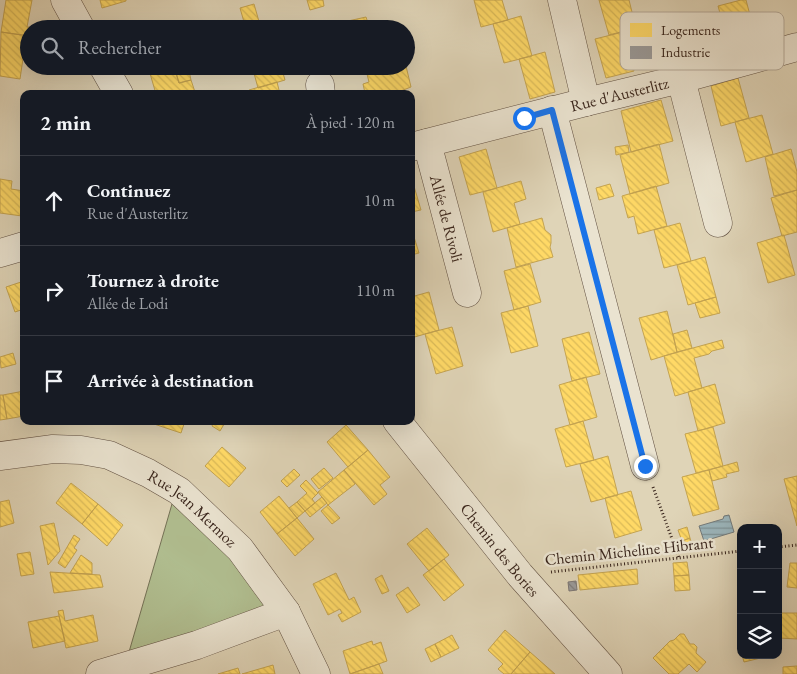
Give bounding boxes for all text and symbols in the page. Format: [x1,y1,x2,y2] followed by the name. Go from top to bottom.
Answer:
[620,12,784,70] legend
[20,20,415,75] search box
[661,21,721,39] text: Logements
[38,34,66,62] icon: search
[78,35,161,60] text: Rechercher
[661,43,711,61] text: Industrie
[568,72,671,116] street label: Rue d'Austerlitz
[513,107,536,130] route start
[40,109,91,136] text: 2 min
[306,112,395,133] text: À pied · 120 m
[425,172,469,264] street label: Allée de Rivoli
[87,178,171,203] text: Continuez
[40,187,68,215] icon: ahead
[364,190,395,211] text: 10 m
[87,203,188,224] text: Rue d'Austerlitz
[87,268,219,293] text: Tournez à droite
[40,277,68,305] icon: right
[356,280,395,301] text: 110 m
[87,293,168,314] text: Allée de Lodi
[40,367,68,395] icon: arrive
[87,368,254,393] text: Arrivée à destination
[634,455,657,478] route end
[144,465,242,552] street label: Rue Jean Mermoz
[456,499,545,601] street label: Chemin des Bories
[737,524,782,659] map controls
[737,524,782,569] button: +
[544,532,714,570] street label: Chemin Micheline Hibrant
[737,569,782,614] button: −
[737,614,782,659] button: layers

